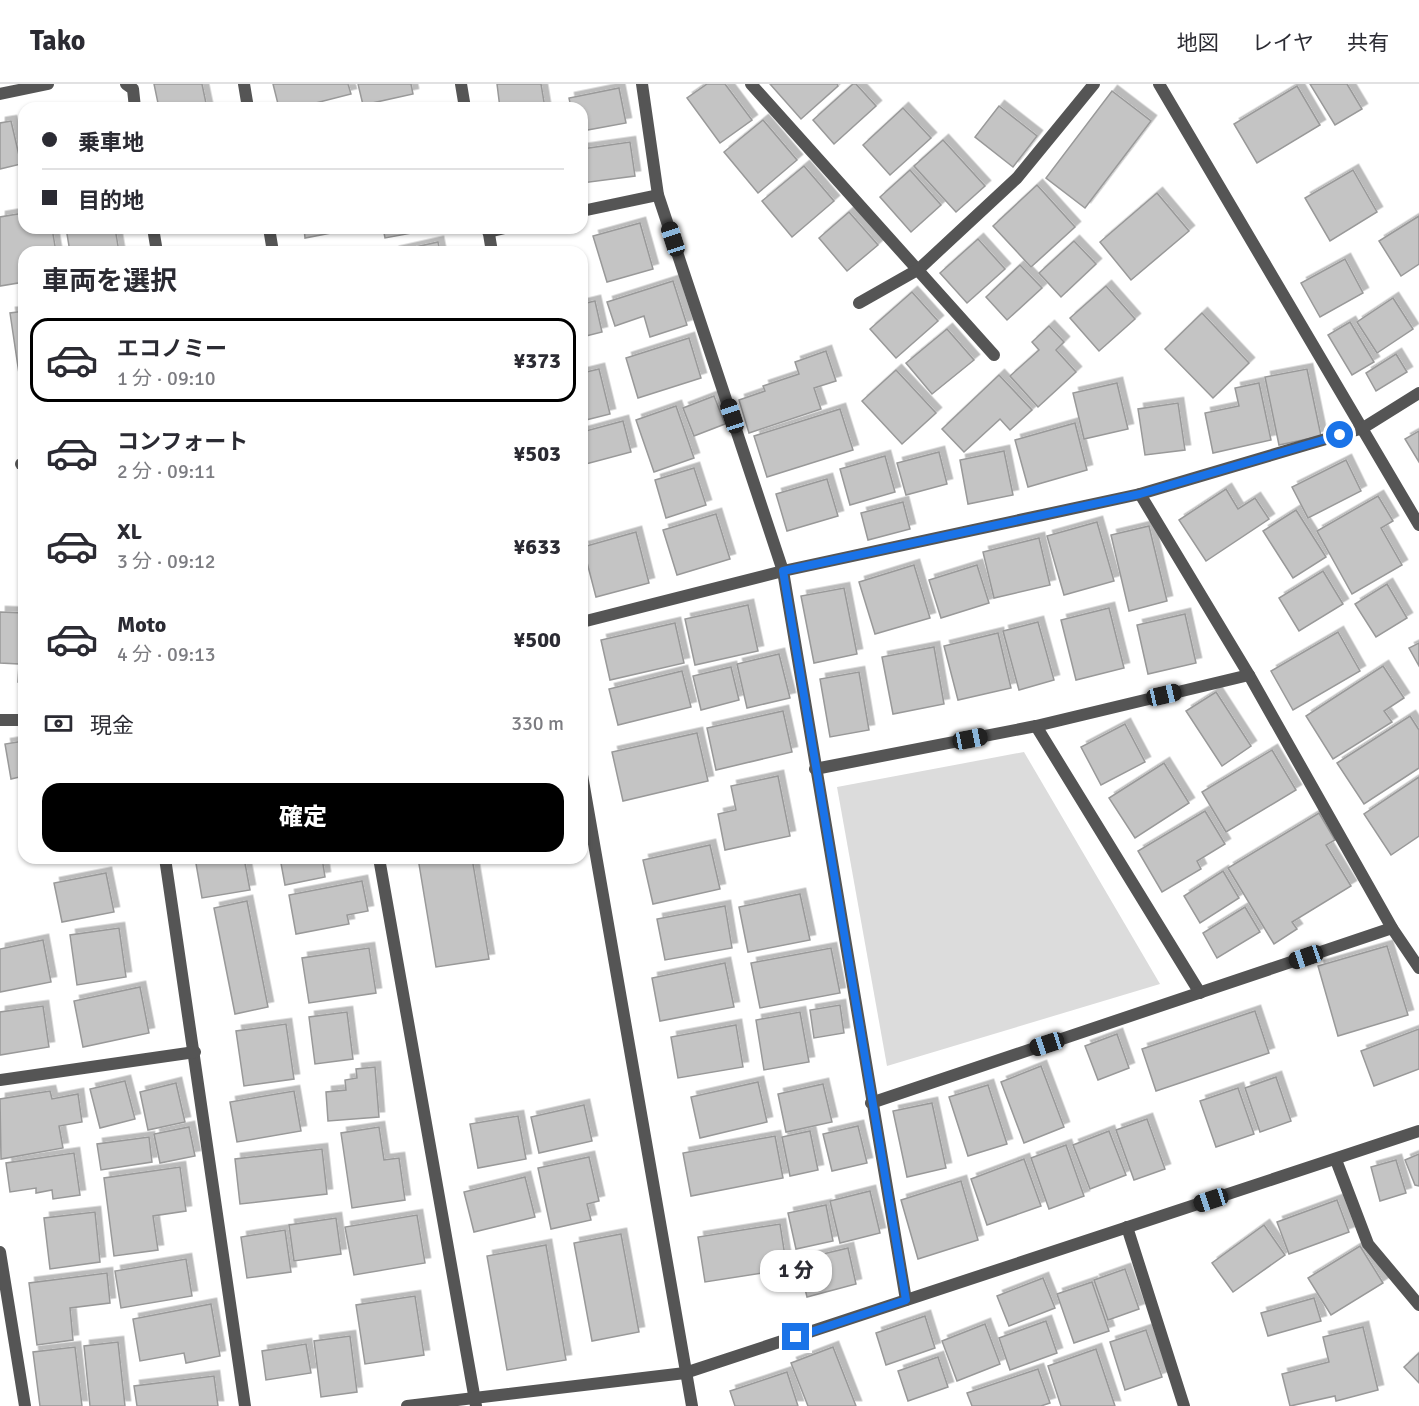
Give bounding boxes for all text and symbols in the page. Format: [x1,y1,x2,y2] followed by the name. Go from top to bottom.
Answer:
[30,24,85,58] text: Tako
[1177,30,1219,56] text: 地図
[1252,30,1314,56] text: レイヤ
[1347,30,1389,56] text: 共有
[78,129,144,156] text: 乗車地
[78,187,144,214] text: 目的地
[659,219,687,259] car
[42,265,177,298] text: 車両を選択
[45,333,99,387] icon: car
[117,335,227,362] text: エコノミー
[513,347,561,374] text: ¥373
[117,366,216,391] text: 1 分 · 09:10
[718,396,746,436] car
[1326,421,1353,448] route start
[45,426,99,480] icon: car
[117,428,248,455] text: コンフォート
[513,440,561,467] text: ¥503
[117,459,216,484] text: 2 分 · 09:11
[117,518,142,545] text: XL
[45,519,99,573] icon: car
[513,533,561,560] text: ¥633
[117,549,216,574] text: 3 分 · 09:12
[117,611,166,638] text: Moto
[45,612,99,666] icon: car
[513,626,561,653] text: ¥500
[117,642,216,667] text: 4 分 · 09:13
[1144,682,1184,708] car
[42,707,75,740] icon: cash
[511,711,564,736] text: 330 m
[90,712,134,739] text: 現金
[951,727,989,751] car
[42,783,564,852] button: 確定
[1286,943,1326,971] car
[1027,1030,1067,1058] car
[1191,1186,1231,1214] car
[760,1250,832,1292] callout: 1 分
[778,1258,814,1283] text: 1 分
[782,1323,809,1350] route end

